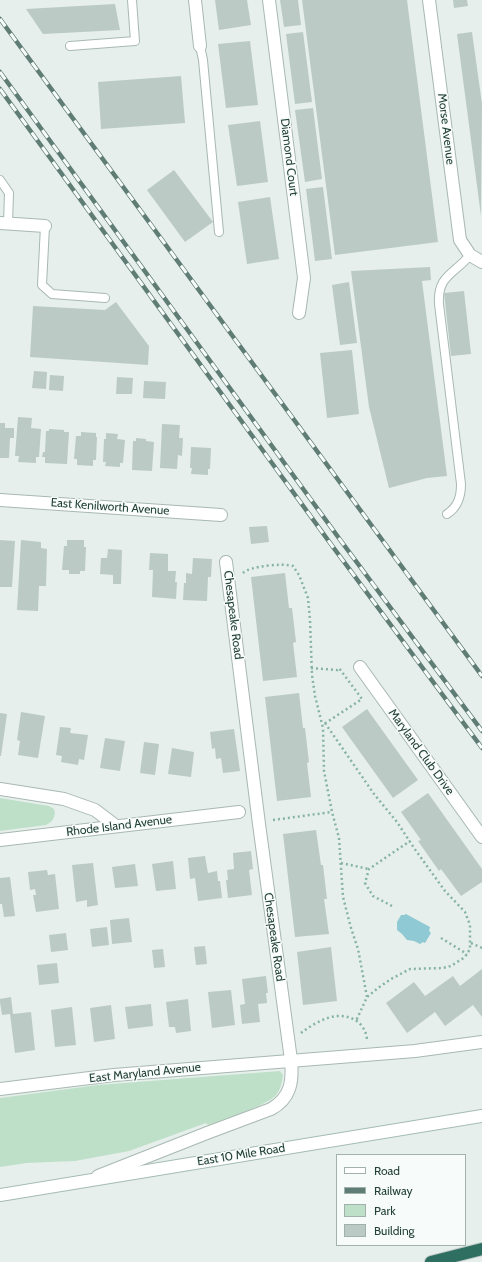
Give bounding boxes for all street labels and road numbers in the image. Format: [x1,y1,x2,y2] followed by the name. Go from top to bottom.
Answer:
[434,92,458,166] street label: Morse Avenue
[277,117,301,197] street label: Diamond Court
[50,496,170,518] street label: East Kenilworth Avenue
[220,570,246,660] street label: Chesapeake Road
[385,706,457,798] street label: Maryland Club Drive
[65,812,173,840] street label: Rhode Island Avenue
[261,892,287,982] street label: Chesapeake Road
[88,1060,202,1086] street label: East Maryland Avenue
[196,1141,286,1169] street label: East 10 Mile Road

